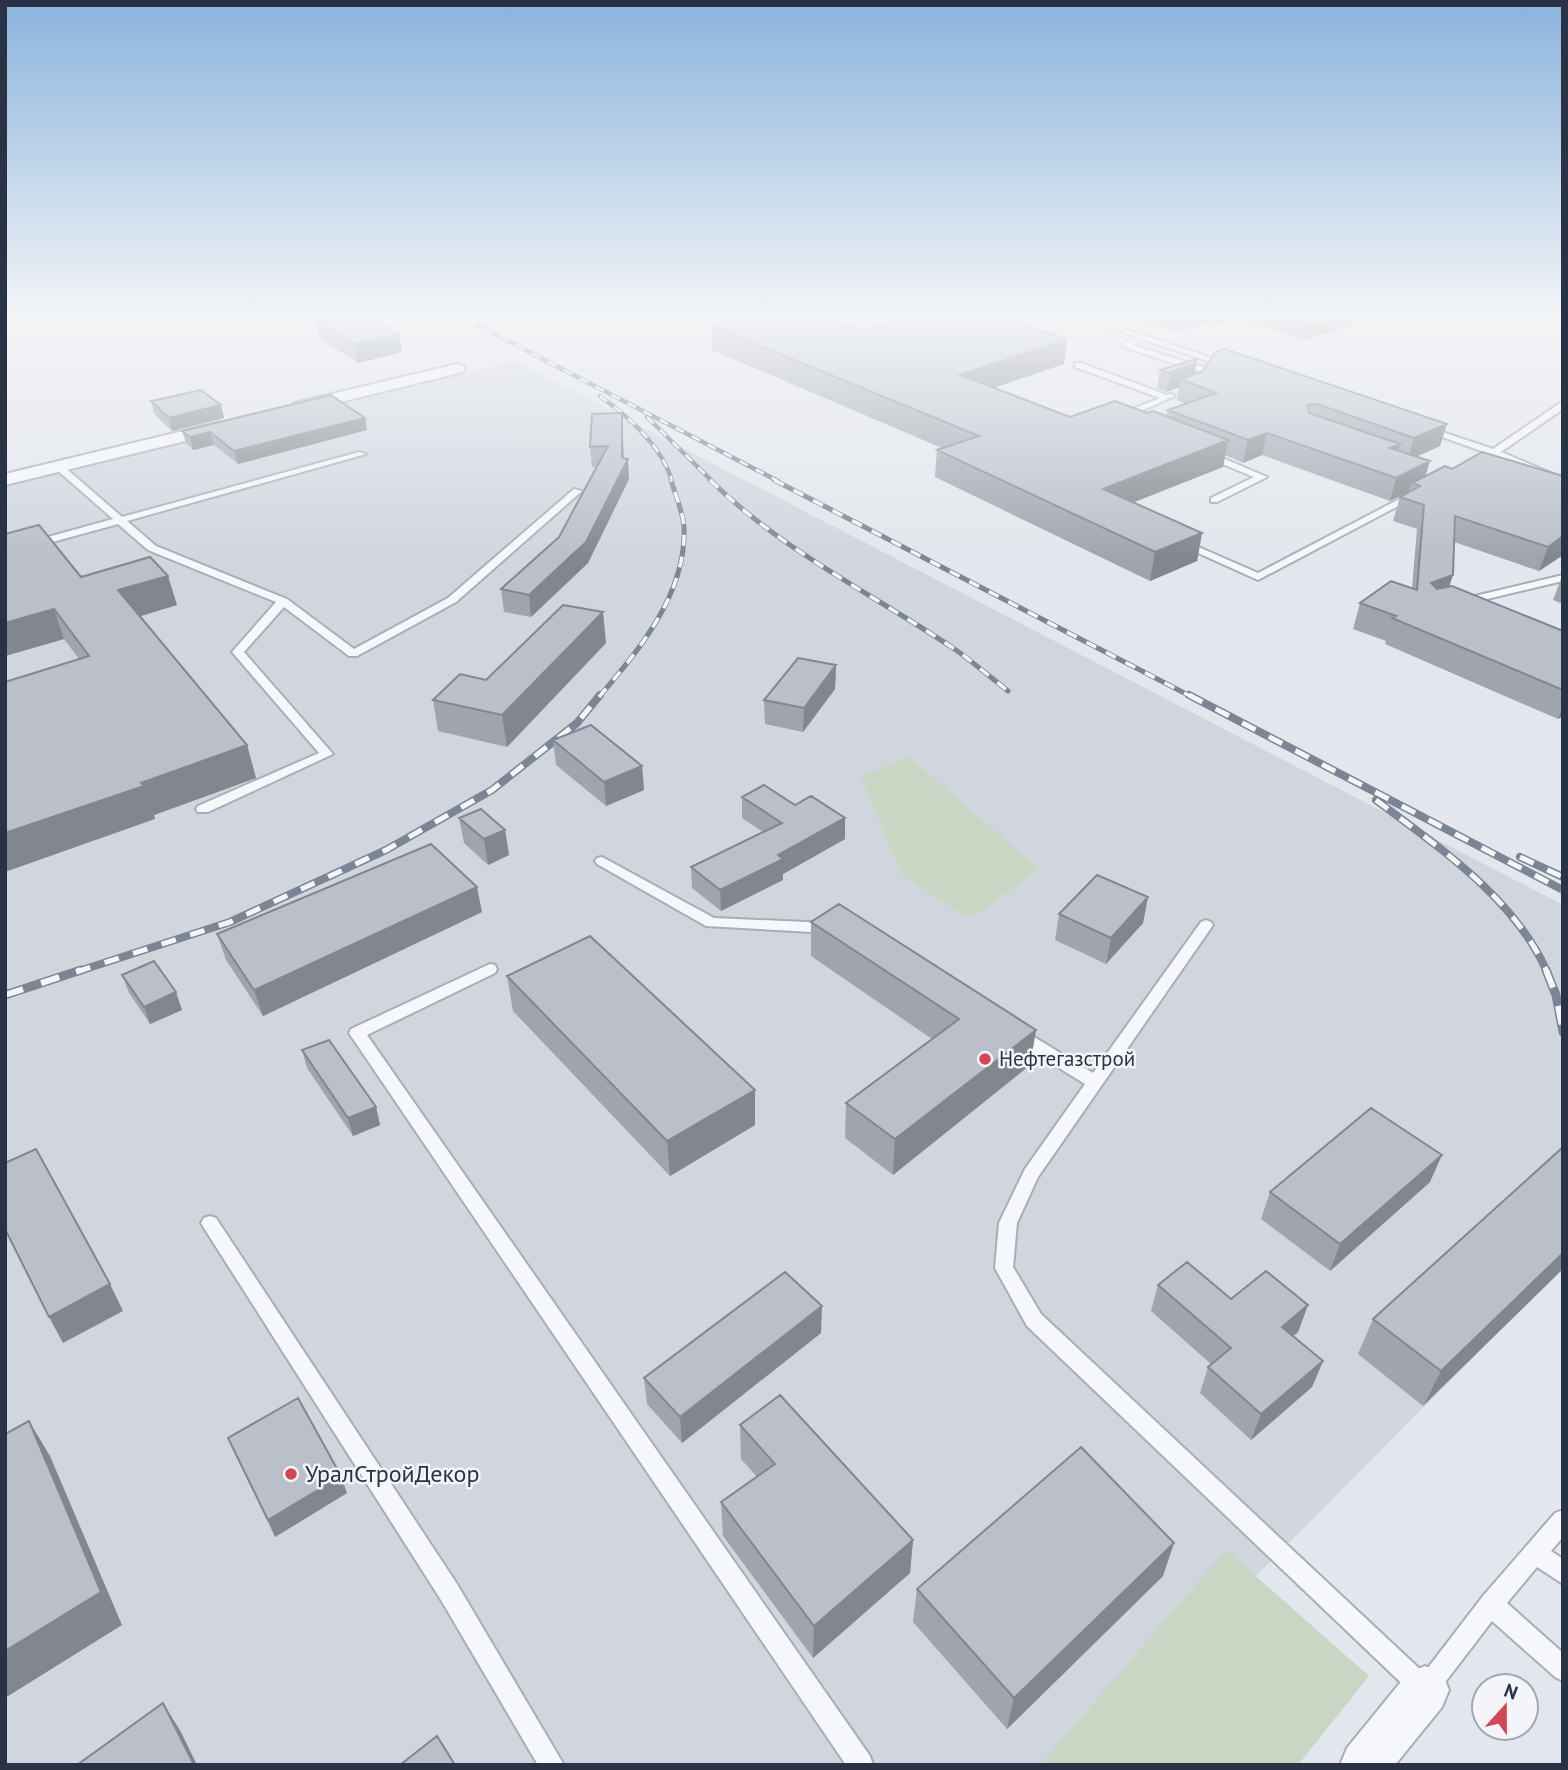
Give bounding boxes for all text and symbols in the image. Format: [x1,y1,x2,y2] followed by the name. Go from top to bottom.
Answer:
[999,1045,1135,1072] place label: Нефтегазстрой
[977,1051,993,1067] marker: Нефтегазстрой
[305,1458,479,1489] place label: УралСтройДекор
[283,1466,299,1482] marker: УралСтройДекор
[1470,1672,1540,1742] north arrow
[1501,1678,1521,1705] text: N

